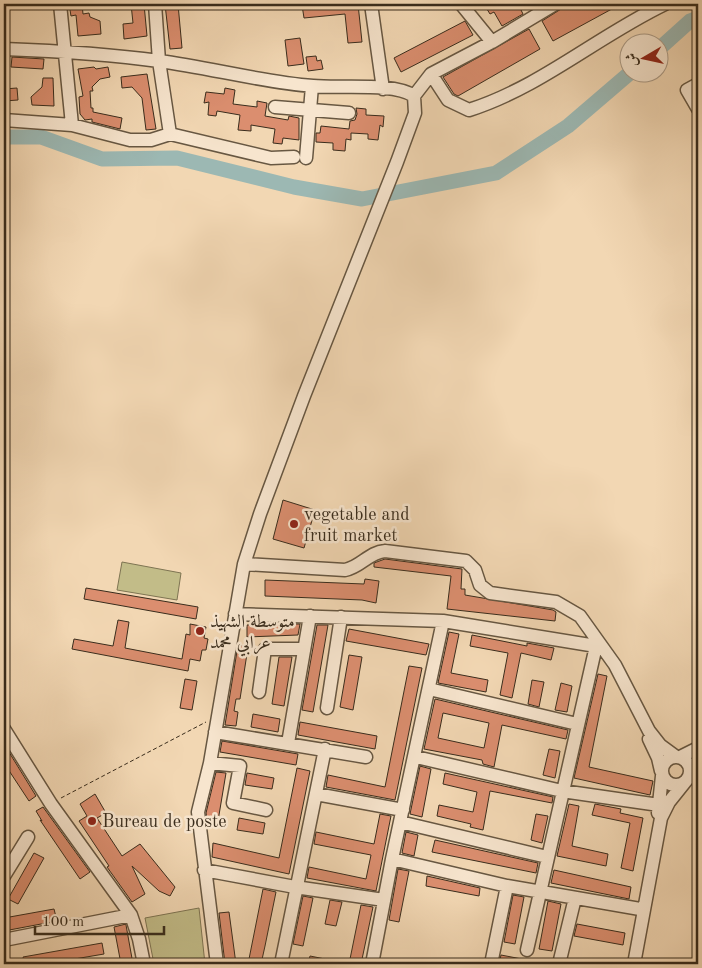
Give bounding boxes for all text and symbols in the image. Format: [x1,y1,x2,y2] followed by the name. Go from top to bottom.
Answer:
[620,32,670,82] north arrow
[624,52,640,68] text: ش
[304,506,410,545] place label: vegetable and fruit market
[288,518,300,530] marker: vegetable and fruit market
[210,613,295,657] place label: متوسطة الشهيذ عرابي محمد
[194,625,206,637] marker: متوسطة الشهيذ عرابي محمد
[102,813,227,831] place label: Bureau de poste
[86,815,98,827] marker: Bureau de poste
[35,903,164,935] scale bar
[42,915,84,930] text: 100 m

